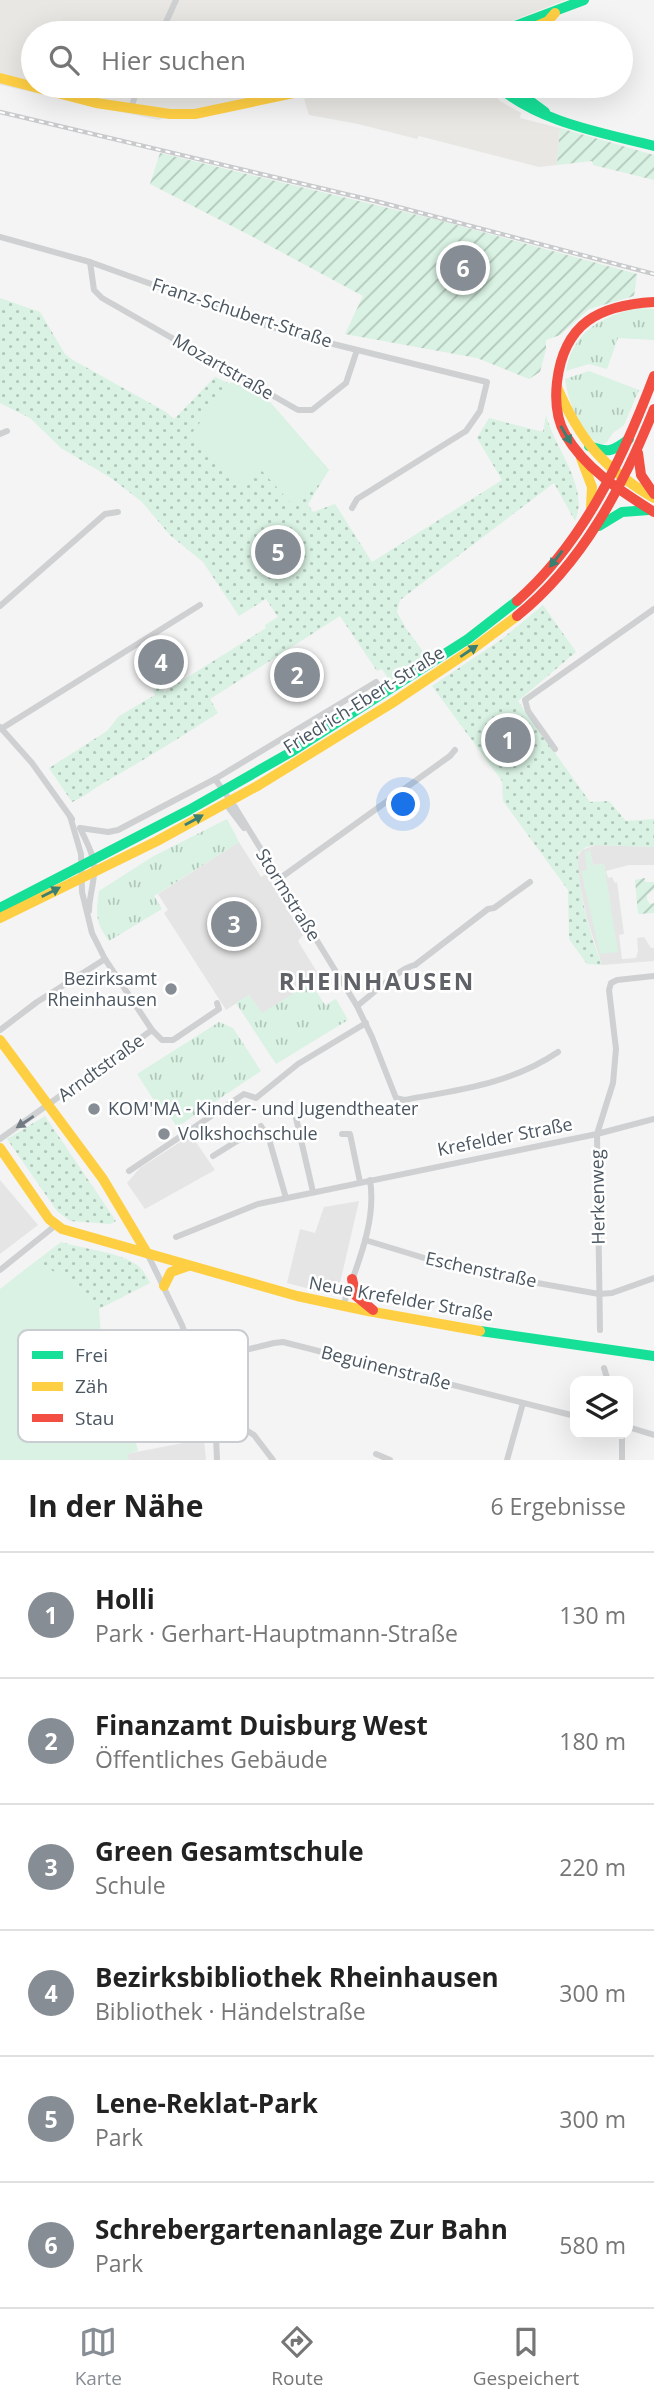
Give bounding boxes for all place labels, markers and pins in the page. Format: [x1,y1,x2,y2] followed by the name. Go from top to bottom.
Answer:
[440,242,486,294] pin: 6
[255,526,301,578] pin: 5
[138,636,184,688] pin: 4
[274,649,320,701] pin: 2
[485,714,531,766] pin: 1
[211,898,257,950] pin: 3
[47,966,157,1011] place label: Bezirksamt Rheinhausen
[163,981,179,997] marker: Bezirksamt Rheinhausen
[108,1096,419,1120] place label: KOM'MA - Kinder- und Jugendtheater
[86,1101,102,1117] marker: KOM'MA - Kinder- und Jugendtheater
[178,1121,318,1145] place label: Volkshochschule
[156,1126,172,1142] marker: Volkshochschule

